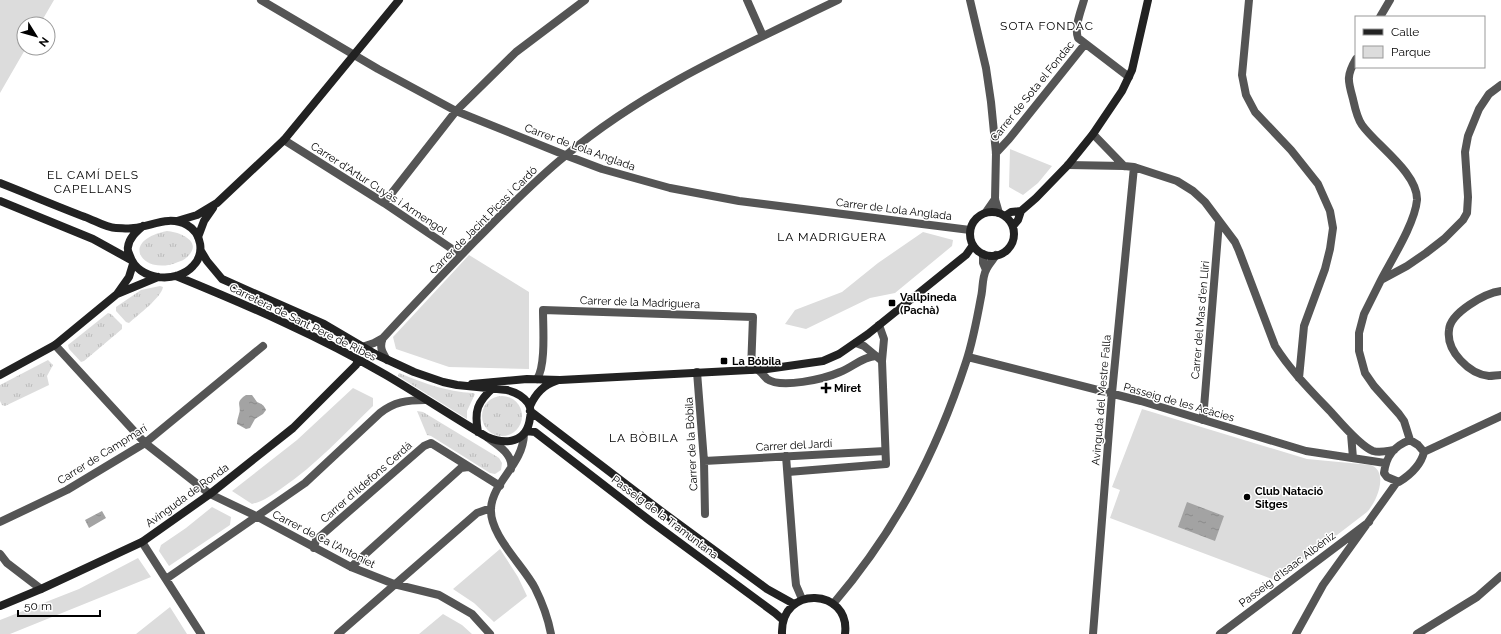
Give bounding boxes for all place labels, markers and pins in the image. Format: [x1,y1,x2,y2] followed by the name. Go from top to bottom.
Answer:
[900,291,957,317] place label: Vallpineda (Pachà)
[887,298,897,308] marker: Vallpineda (Pachà)
[732,355,781,368] place label: La Bóbila
[719,356,729,366] marker: La Bóbila
[834,382,862,395] place label: Miret
[821,383,831,393] marker: Miret
[1255,485,1324,511] place label: Club Natació Sitges
[1242,492,1252,502] marker: Club Natació Sitges

